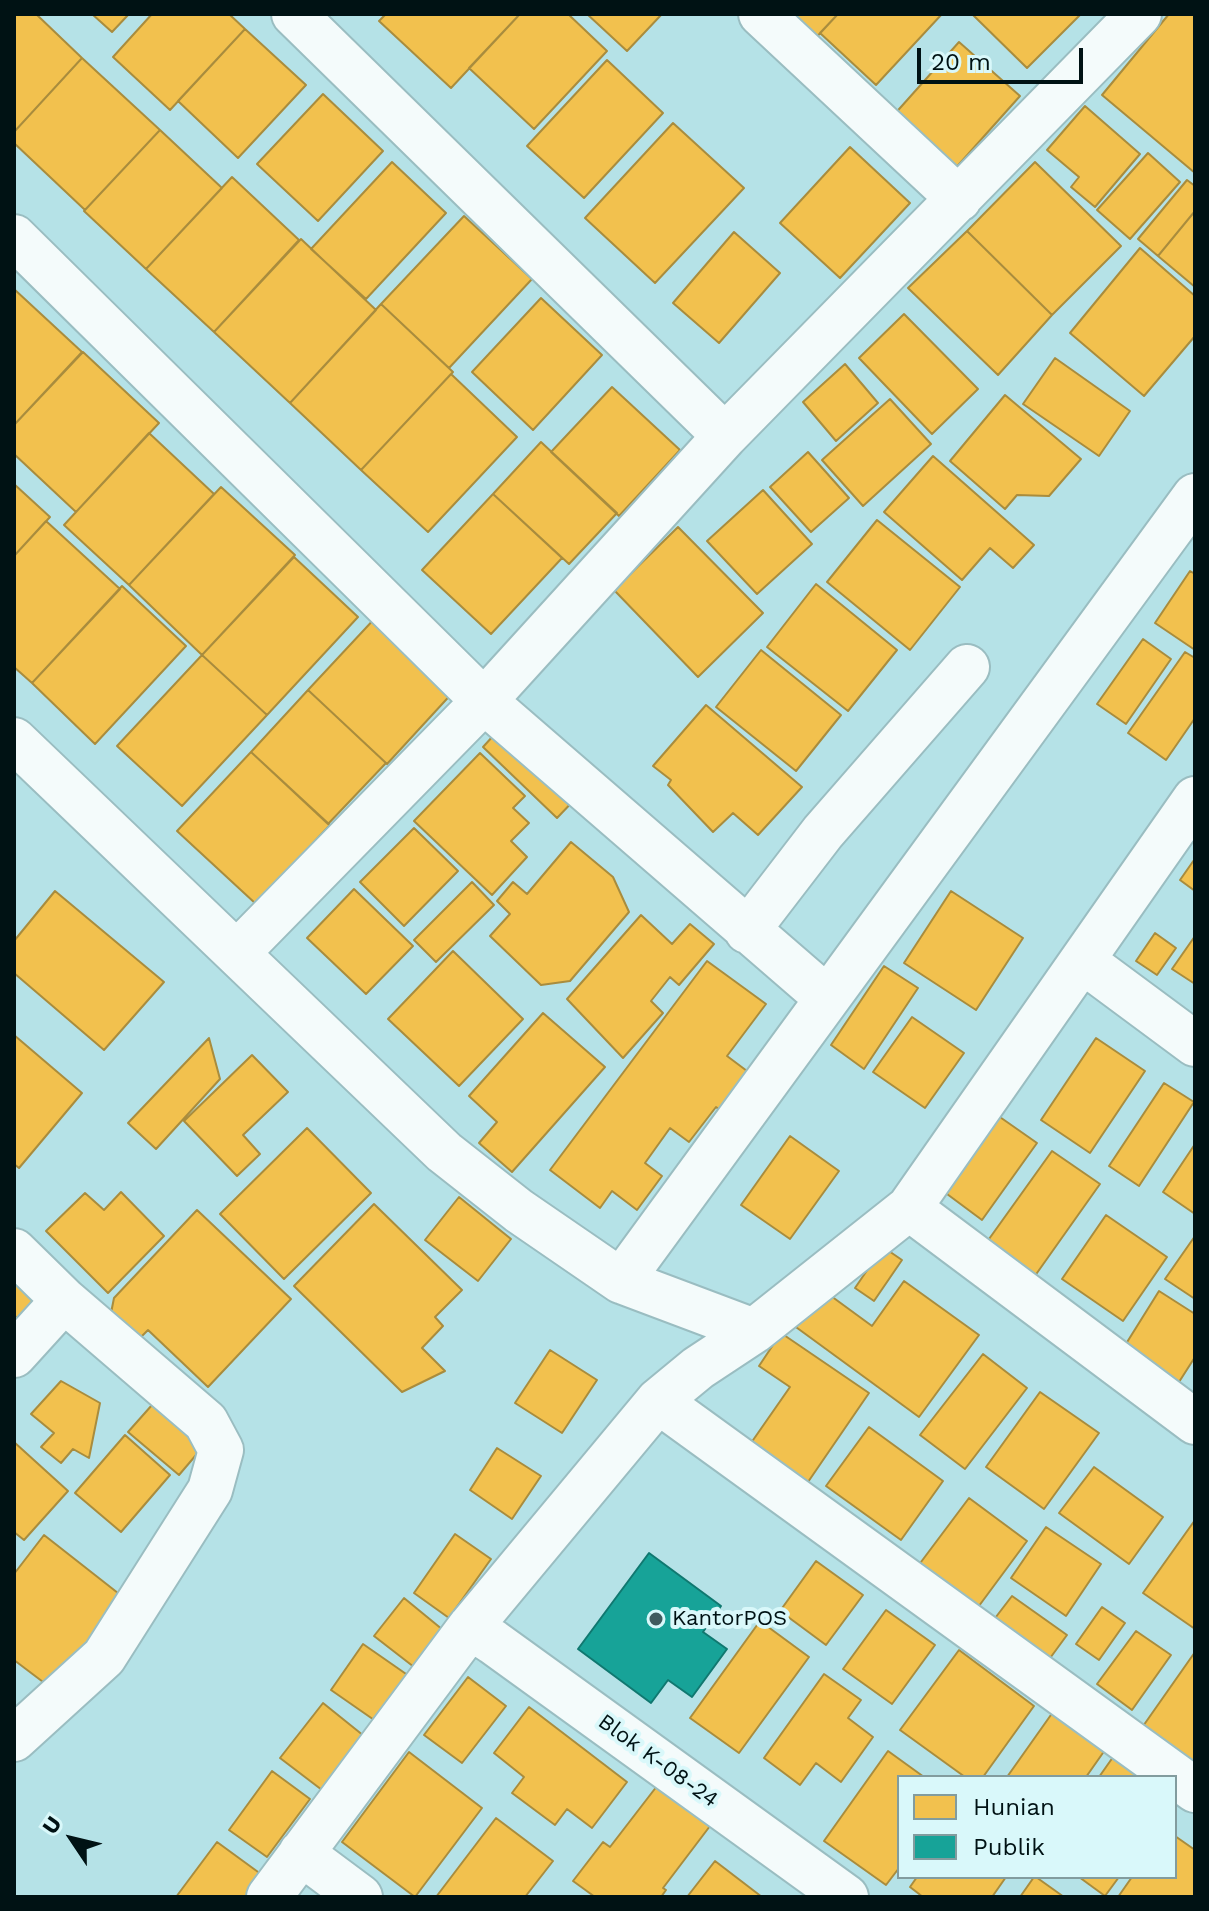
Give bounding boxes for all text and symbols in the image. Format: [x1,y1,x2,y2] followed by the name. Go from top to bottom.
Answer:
[921,32,1087,82] scale bar
[931,48,991,76] text: 20 m
[672,1606,787,1632] place label: KantorPOS
[647,1610,665,1628] marker: KantorPOS
[593,1709,723,1813] street label: Blok K-08-24
[897,1775,1177,1879] legend
[973,1793,1055,1821] text: Hunian
[32,1799,112,1879] north arrow
[37,1811,67,1839] text: U
[973,1833,1045,1861] text: Publik

